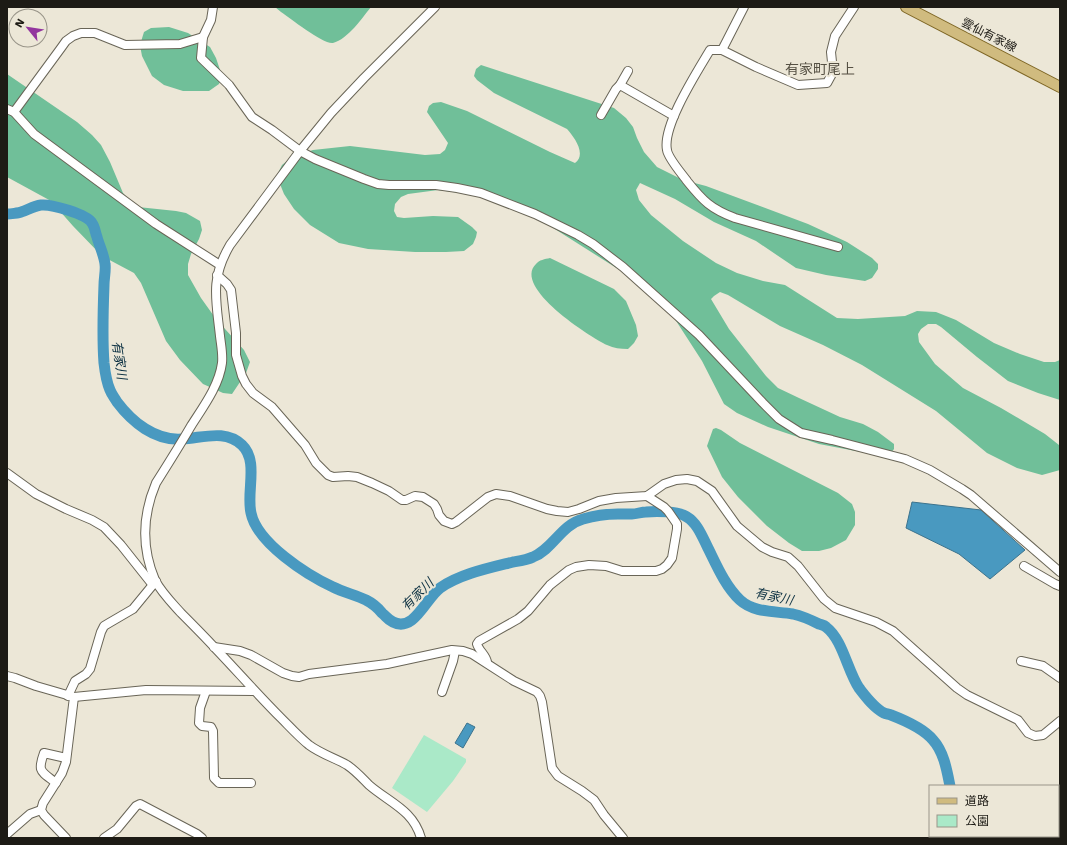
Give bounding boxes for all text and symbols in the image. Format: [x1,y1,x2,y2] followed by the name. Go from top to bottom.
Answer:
[8,8,48,48] north arrow
[959,15,1019,55] street label: 雲仙有家線
[12,16,27,30] text: N
[785,61,855,77] district label: 有家町尾上
[109,340,130,382] water label: 有家川
[398,574,438,613] water label: 有家川
[753,585,796,608] water label: 有家川
[929,785,1059,837] legend
[965,794,989,808] text: 道路
[965,814,989,828] text: 公園

